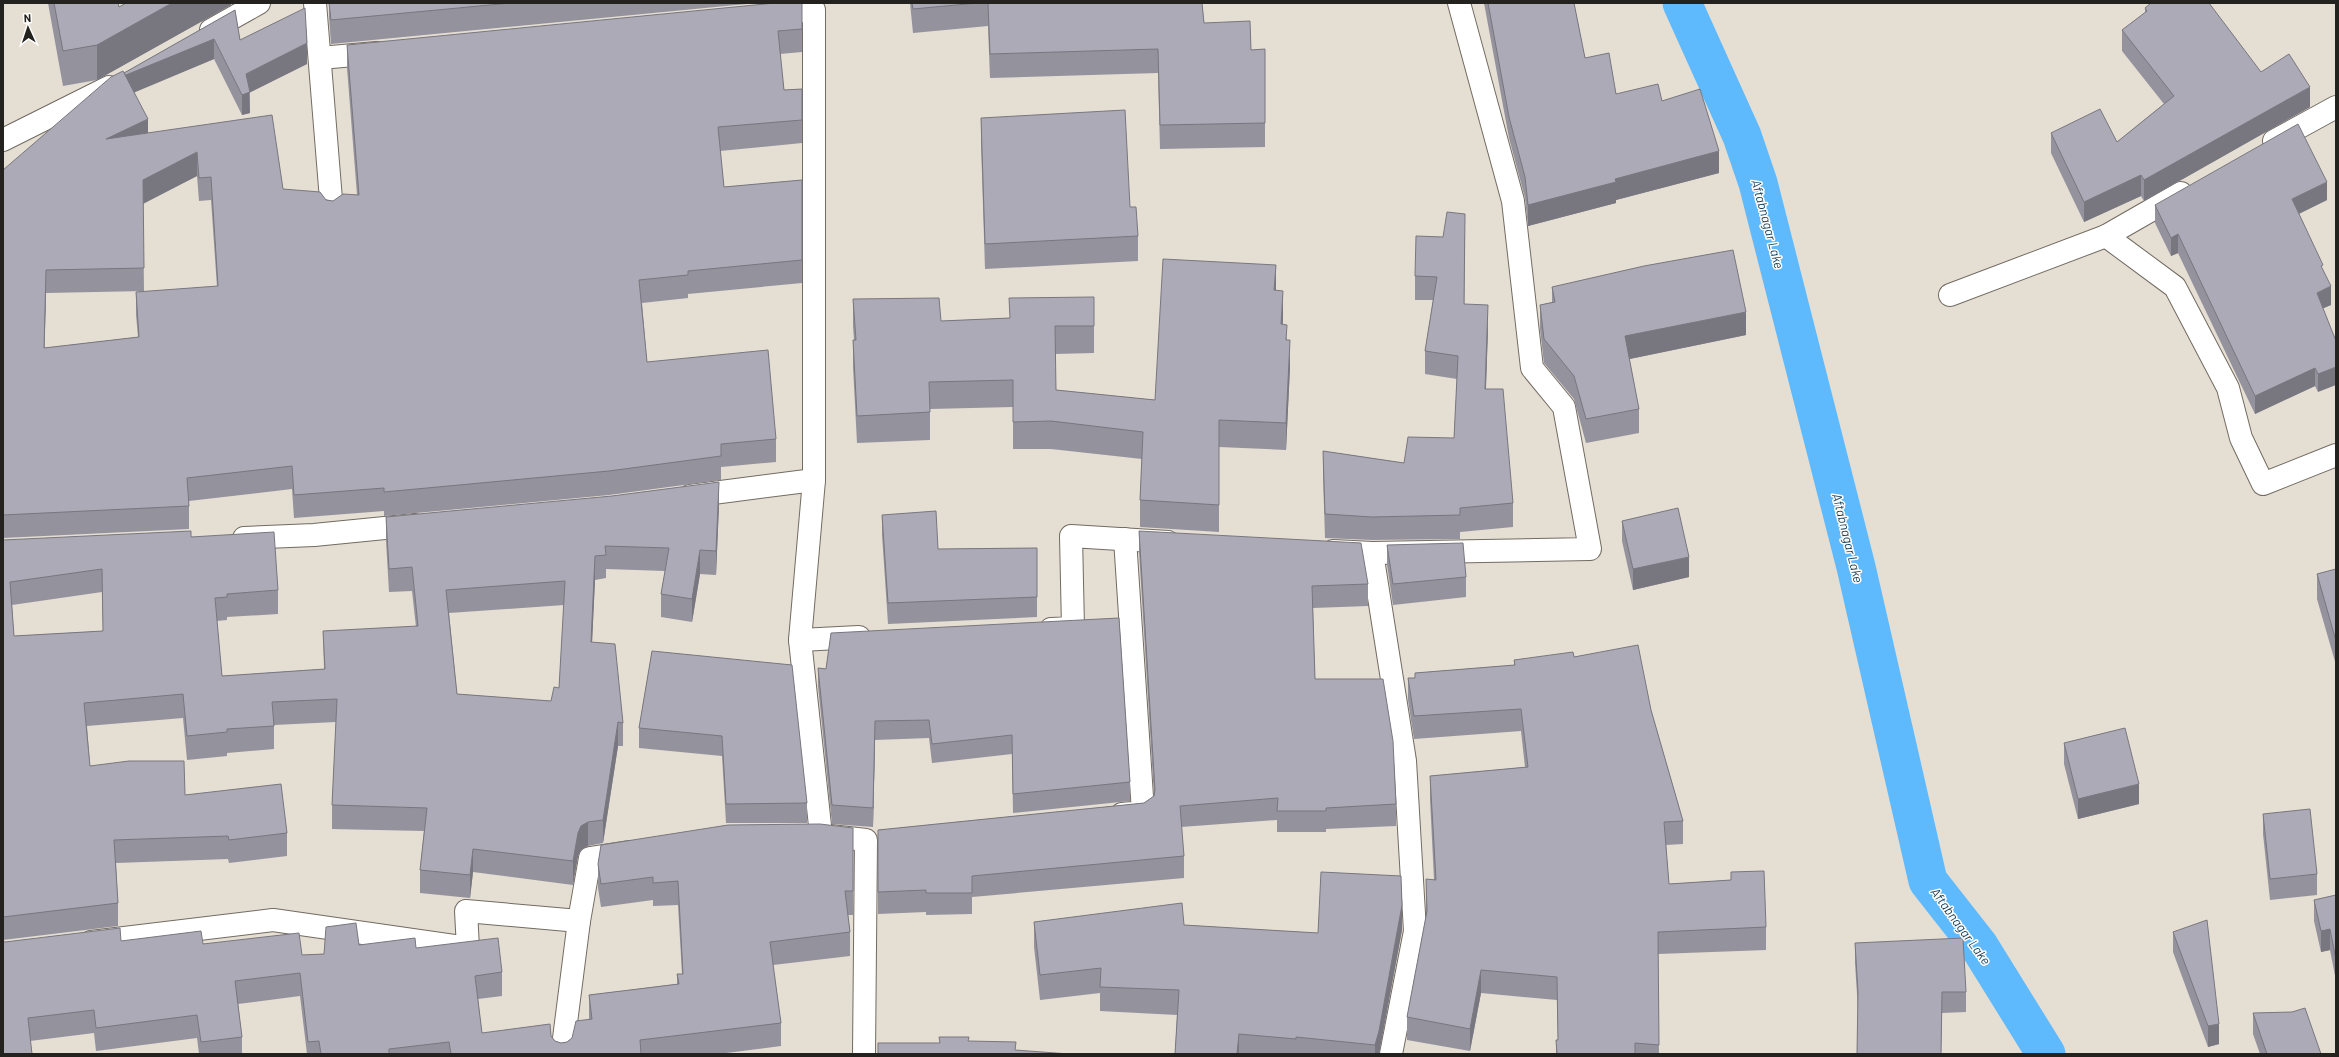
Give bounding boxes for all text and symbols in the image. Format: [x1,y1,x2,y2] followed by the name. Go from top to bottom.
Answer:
[8,8,48,48] north arrow
[23,11,31,24] text: N
[1748,178,1788,271] water label: Aftabnagar Lake
[1829,492,1867,585] water label: Aftabnagar Lake
[1928,884,1995,968] water label: Aftabnagar Lake

